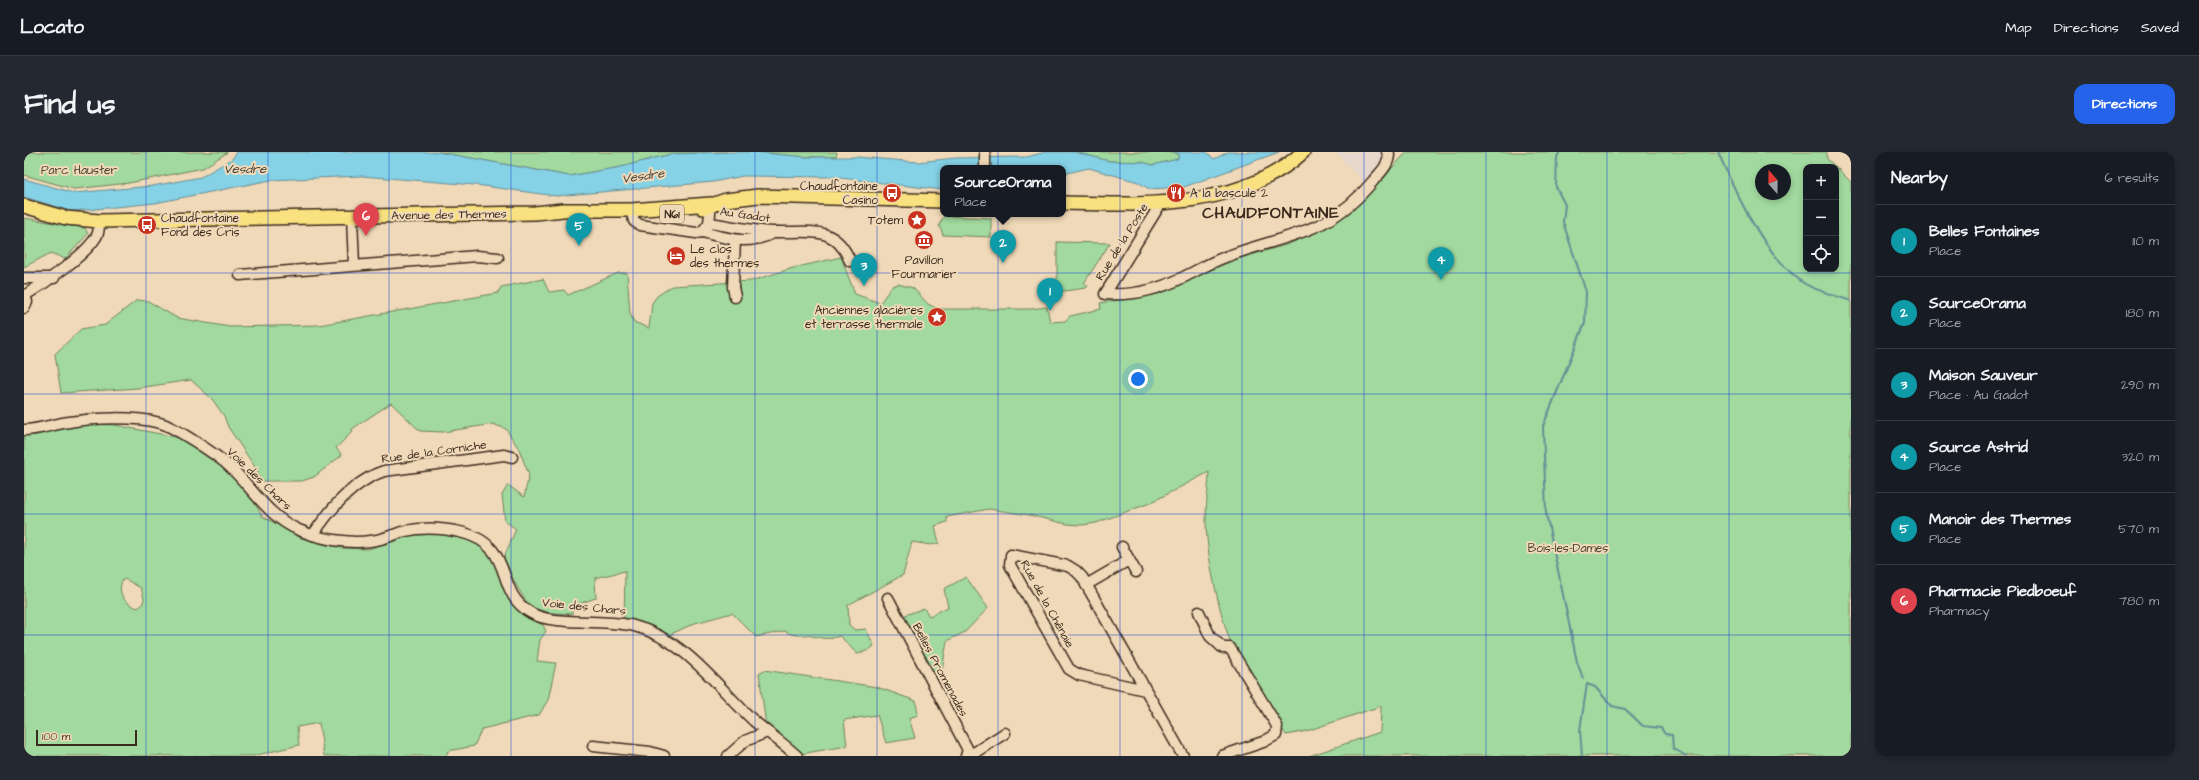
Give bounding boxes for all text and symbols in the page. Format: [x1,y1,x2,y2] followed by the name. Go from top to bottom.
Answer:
[20,14,84,41] text: Locato
[2005,18,2032,38] text: Map
[2054,18,2119,38] text: Directions
[2141,18,2179,38] text: Saved
[2074,84,2175,124] button: Directions
[24,85,115,124] text: Find us
[224,160,267,178] water label: Vesdre
[41,162,117,179] park label: Parc Hauster
[621,164,666,188] water label: Vesdre
[1755,164,1791,200] north arrow
[1803,164,1839,272] map controls
[1803,164,1839,200] button: +
[940,165,1066,217] popup
[1891,166,1948,190] text: Nearby
[2104,169,2159,187] text: 6 results
[955,172,1051,193] text: SourceOrama
[800,178,879,209] place label: Chaudfontaine Casino
[881,182,903,204] bus stop icon: Chaudfontaine Casino
[1165,182,1187,204] restaurant icon: A la bascule 2
[1190,185,1268,202] place label: A la bascule 2
[955,193,987,211] text: Place
[1091,200,1153,284] street label: Rue de la Poste
[1803,200,1839,236] button: −
[1202,202,1340,224] district label: CHAUDFONTAINE
[353,203,379,236] pin: 6
[719,203,771,227] street label: Au Gadot
[391,205,507,225] street label: Avenue des Thermes
[660,205,684,223] road number: N61
[906,209,928,231] place icon: Totem
[161,210,239,241] place label: Chaudfontaine Fond des Cris
[868,212,904,229] place label: Totem
[566,213,592,246] pin: 5
[136,214,158,236] bus stop icon: Chaudfontaine Fond des Cris
[1929,221,2040,242] text: Belles Fontaines
[913,229,935,251] museum icon: Pavillon Fourmarier
[990,230,1016,263] pin: 2
[1903,232,1905,250] text: 1
[2132,232,2159,250] text: 110 m
[1803,236,1839,272] button: locate
[690,241,759,272] place label: Le clos des thermes
[1929,242,1961,260] text: Place
[665,245,687,267] hotel icon: Le clos des thermes
[1428,247,1454,280] pin: 4
[892,252,957,283] place label: Pavillon Fourmarier
[851,253,877,286] pin: 3
[1037,278,1063,311] pin: 1
[1929,293,2026,314] text: SourceOrama
[805,302,924,333] place label: Anciennes glacières et terrasse thermale
[1900,304,1908,322] text: 2
[2125,304,2159,322] text: 180 m
[926,306,948,328] place icon: Anciennes glacières et terrasse thermale
[1929,314,1961,332] text: Place
[1929,365,2037,386] text: Maison Sauveur
[1128,369,1148,389] your location
[1901,376,1907,394] text: 3
[2121,376,2159,394] text: 290 m
[1929,386,2028,404] text: Place · Au Gadot
[380,436,488,468] street label: Rue de la Corniche
[1929,437,2028,458] text: Source Astrid
[223,444,295,514] street label: Voie des Chars
[1900,448,1908,466] text: 4
[2121,448,2159,466] text: 320 m
[1929,458,1961,476] text: Place
[1929,509,2071,530] text: Manoir des Thermes
[1899,520,1909,538] text: 5
[2118,520,2159,538] text: 570 m
[1929,530,1961,548] text: Place
[1528,540,1608,557] park label: Bois-les-Dames
[1016,557,1078,651] street label: Rue de la Chênaie
[1929,581,2076,602] text: Pharmacie Piedboeuf
[1900,592,1908,610] text: 6
[2119,592,2159,610] text: 780 m
[541,594,627,620] street label: Voie des Chars
[1929,602,1990,620] text: Pharmacy
[908,620,972,720] street label: Belles Promenades
[36,728,137,747] scale bar
[42,729,70,744] text: 100 m

